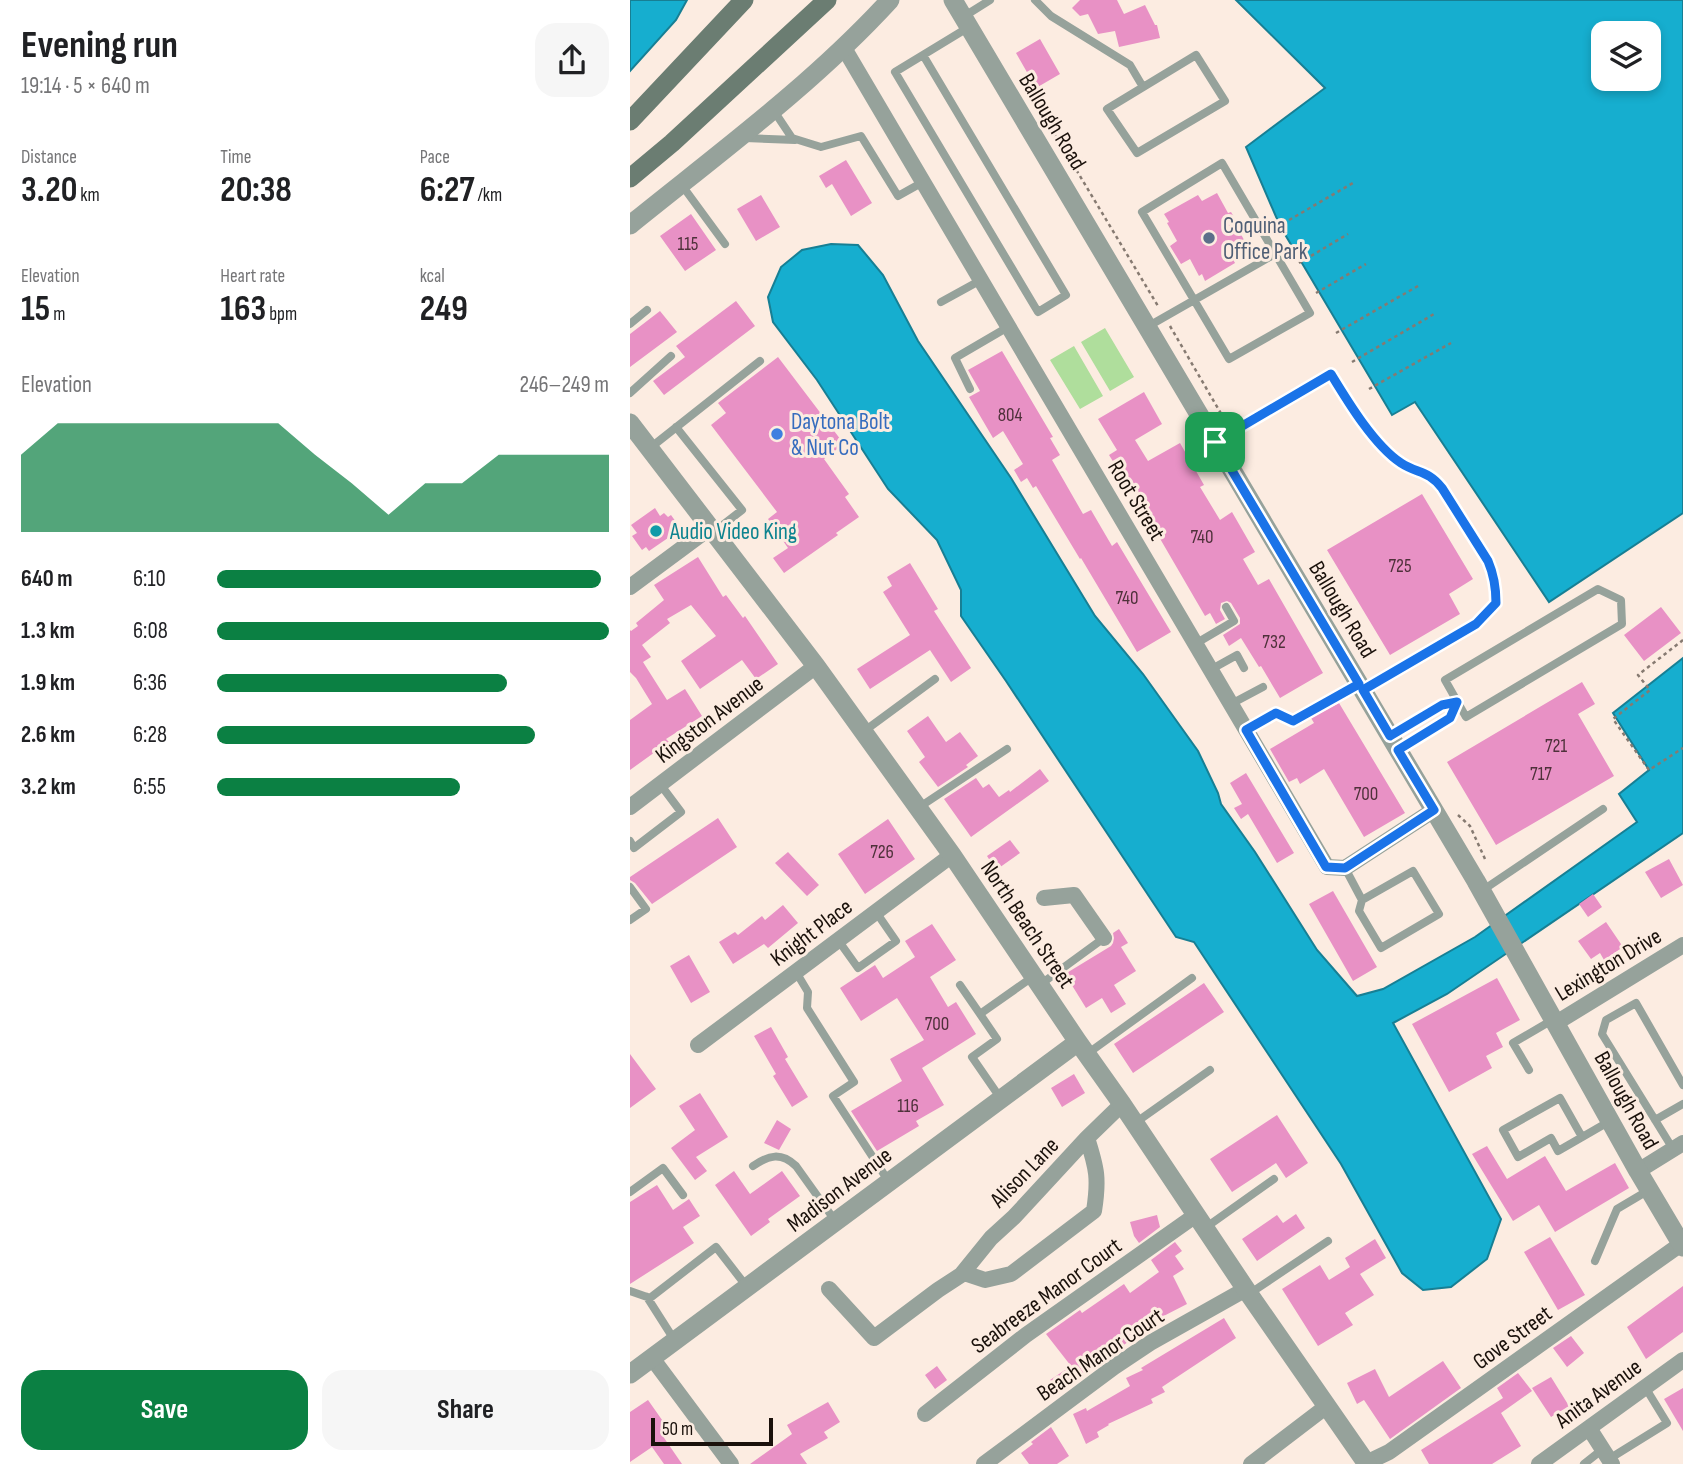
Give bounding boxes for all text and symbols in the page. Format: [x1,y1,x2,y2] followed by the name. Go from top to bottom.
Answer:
[1591,21,1661,91] map controls
[1591,21,1661,91] button: layers
[21,23,178,68] text: Evening run
[535,23,609,97] button: share
[1012,68,1092,175] street label: Ballough Road
[21,72,150,100] text: 19:14 · 5 × 640 m
[21,146,77,169] text: Distance
[220,146,251,169] text: Time
[420,146,450,169] text: Pace
[21,169,77,212] text: 3.20
[220,169,292,212] text: 20:38
[420,169,475,212] text: 6:27
[77,184,100,207] text: km
[475,184,502,207] text: /km
[1223,212,1308,266] place label: Coquina Office Park
[1201,230,1217,246] marker: Coquina Office Park
[678,233,698,256] house number: 115
[21,265,80,288] text: Elevation
[220,265,285,288] text: Heart rate
[420,265,445,288] text: kcal
[21,288,50,331] text: 15
[220,288,266,331] text: 163
[420,288,468,331] text: 249
[50,303,65,326] text: m
[266,303,297,326] text: bpm
[21,371,92,399] text: Elevation
[520,371,609,399] text: 246–249 m
[998,404,1022,427] house number: 804
[791,408,890,462] place label: Daytona Bolt & Nut Co
[1185,412,1245,472] pin
[1196,423,1234,461] icon: arrive
[769,426,785,442] marker: Daytona Bolt & Nut Co
[1101,455,1171,546] street label: Root Street
[669,518,797,546] place label: Audio Video King
[648,523,664,539] marker: Audio Video King
[1190,526,1214,549] house number: 740
[1388,555,1412,578] house number: 725
[1302,556,1382,663] street label: Ballough Road
[21,565,73,593] text: 640 m
[133,565,166,593] text: 6:10
[1115,587,1139,610] house number: 740
[21,617,75,645] text: 1.3 km
[133,617,168,645] text: 6:08
[1262,631,1286,654] house number: 732
[21,669,75,697] text: 1.9 km
[133,669,167,697] text: 6:36
[650,670,769,770] street label: Kingston Avenue
[21,721,75,749] text: 2.6 km
[133,721,167,749] text: 6:28
[1545,735,1567,758] house number: 721
[1530,763,1552,786] house number: 717
[21,773,76,801] text: 3.2 km
[133,773,166,801] text: 6:55
[1354,783,1378,806] house number: 700
[870,841,894,864] house number: 726
[974,855,1080,994] street label: North Beach Street
[765,893,858,973] street label: Knight Place
[1550,922,1667,1008] street label: Lexington Drive
[925,1013,949,1036] house number: 700
[1588,1047,1665,1154] street label: Ballough Road
[897,1095,919,1118] house number: 116
[984,1132,1065,1214] street label: Alison Lane
[782,1141,898,1238] street label: Madison Avenue
[966,1232,1127,1360] street label: Seabreeze Manor Court
[1468,1300,1558,1376] street label: Gove Street
[1032,1302,1169,1408] street label: Beach Manor Court
[1549,1353,1647,1435] street label: Anita Avenue
[21,1370,308,1450] button: Save
[322,1370,609,1450] button: Share
[651,1415,774,1447] scale bar
[662,1418,693,1441] text: 50 m

